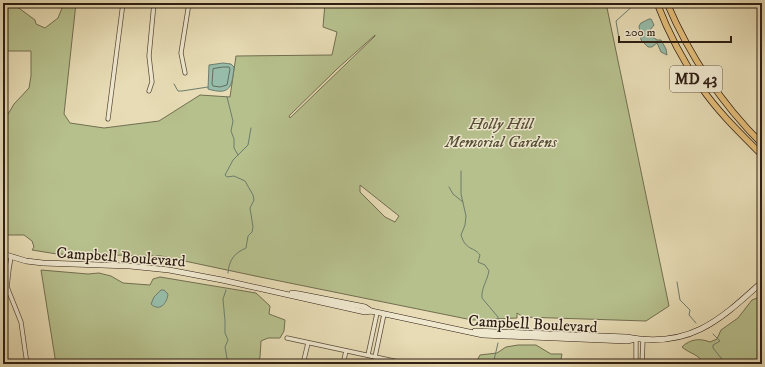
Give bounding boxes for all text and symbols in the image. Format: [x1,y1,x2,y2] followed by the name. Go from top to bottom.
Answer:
[619,18,731,44] scale bar
[625,25,655,40] text: 200 m
[670,66,722,92] road number: MD 43
[444,114,558,152] park label: Holly Hill Memorial Gardens
[56,243,186,271] street label: Campbell Boulevard
[468,311,598,337] street label: Campbell Boulevard

